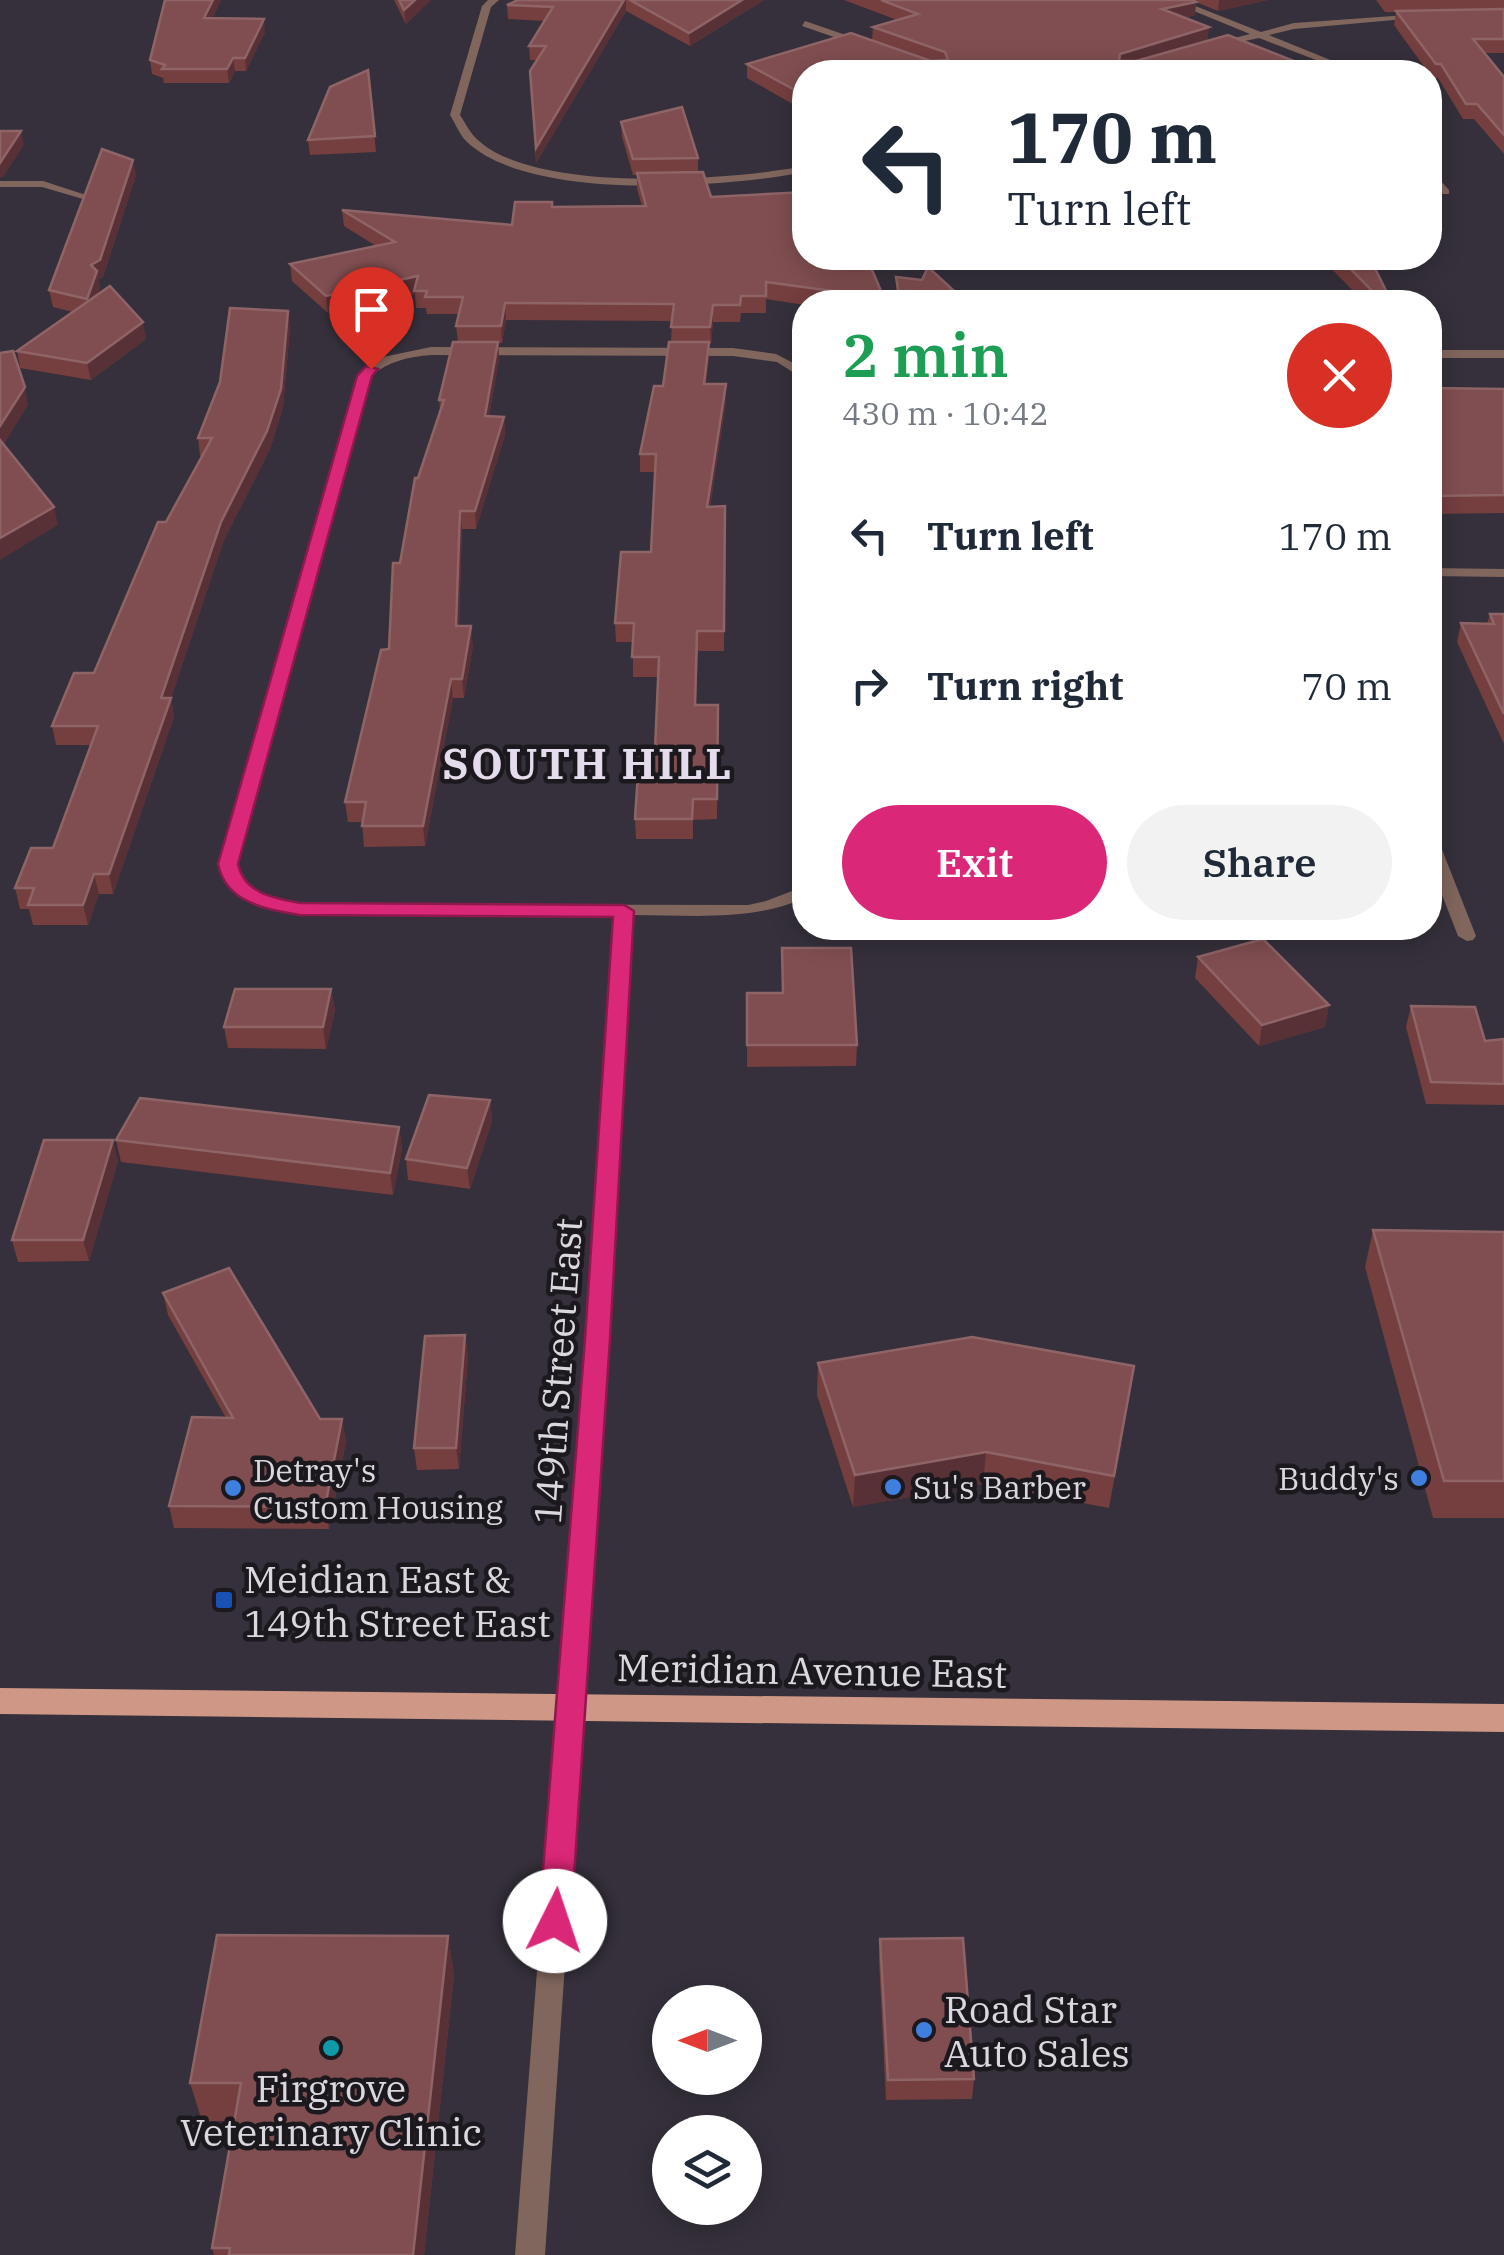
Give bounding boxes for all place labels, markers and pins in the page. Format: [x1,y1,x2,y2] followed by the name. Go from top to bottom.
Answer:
[329,267,414,370] pin
[253,1449,503,1528] place label: Detray's Custom Housing
[1278,1457,1399,1499] place label: Buddy's
[913,1466,1086,1508] place label: Su's Barber
[1408,1467,1430,1489] marker: Buddy's
[882,1476,904,1498] marker: Su's Barber
[222,1477,244,1499] marker: Detray's Custom Housing
[244,1554,551,1647] place label: Meidian East & 149th Street East
[213,1589,235,1611] marker: Meidian East & 149th Street East
[944,1984,1130,2077] place label: Road Star Auto Sales
[913,2019,935,2041] marker: Road Star Auto Sales
[320,2037,342,2059] marker: Firgrove Veterinary Clinic
[180,2063,482,2156] place label: Firgrove Veterinary Clinic

